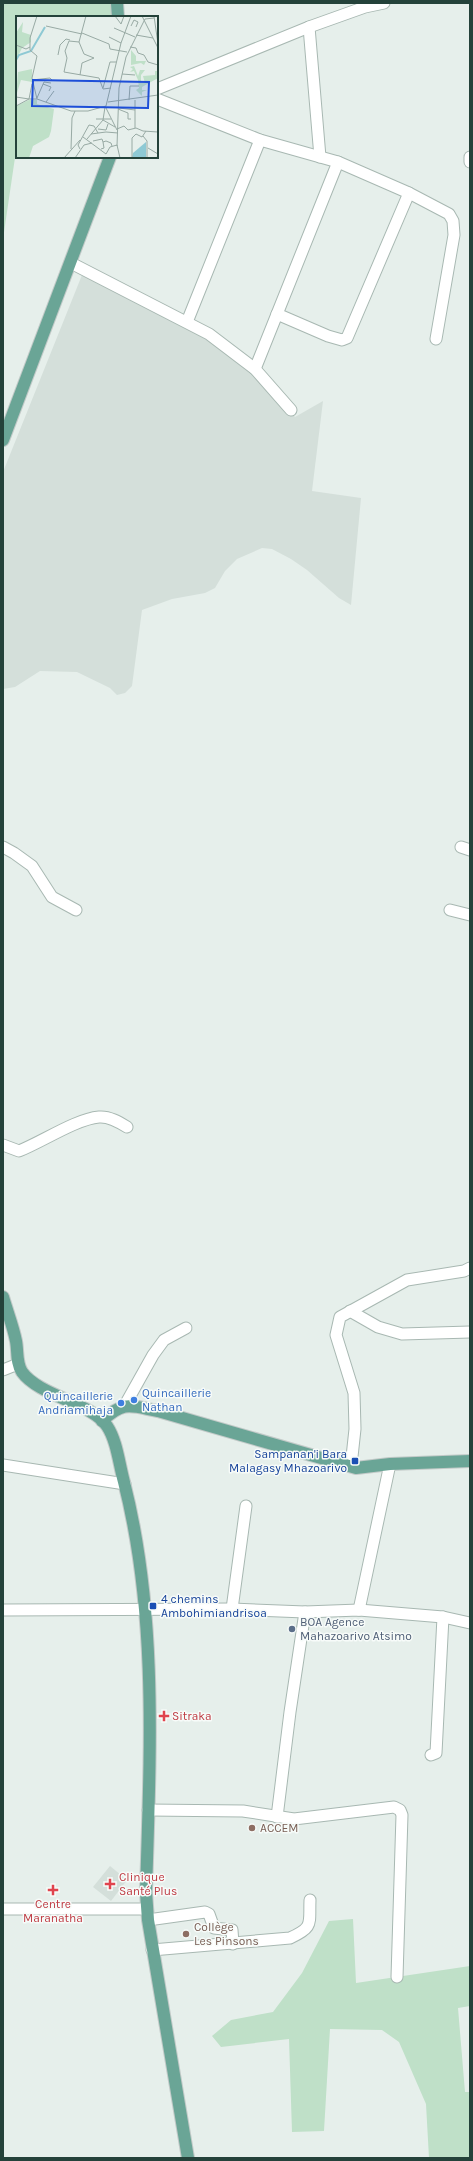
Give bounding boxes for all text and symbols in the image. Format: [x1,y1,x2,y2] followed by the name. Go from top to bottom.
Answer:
[16,16,158,158] inset map
[142,1386,211,1414] place label: Quincaillerie Nathan
[38,1389,113,1417] place label: Quincaillerie Andriamihaja
[129,1395,139,1405] marker: Quincaillerie Nathan
[116,1398,126,1408] marker: Quincaillerie Andriamihaja
[229,1447,347,1475] place label: Sampanan'i Bara Malagasy Mhazoarivo
[350,1456,360,1466] marker: Sampanan'i Bara Malagasy Mhazoarivo
[161,1592,267,1620] place label: 4 chemins Ambohimiandrisoa
[148,1601,158,1611] marker: 4 chemins Ambohimiandrisoa
[300,1615,412,1643] place label: BOA Agence Mahazoarivo Atsimo
[287,1624,297,1634] marker: BOA Agence Mahazoarivo Atsimo
[172,1709,212,1723] place label: Sitraka
[159,1711,169,1721] marker: Sitraka
[260,1821,299,1835] place label: ACCEM
[247,1823,257,1833] marker: ACCEM
[119,1870,177,1898] place label: Clinique Santé Plus
[104,1878,116,1890] marker: Clinique Santé Plus
[47,1884,59,1896] marker: Centre Maranatha
[23,1897,83,1925] place label: Centre Maranatha
[194,1920,259,1948] place label: Collège Les Pinsons
[181,1929,191,1939] marker: Collège Les Pinsons

